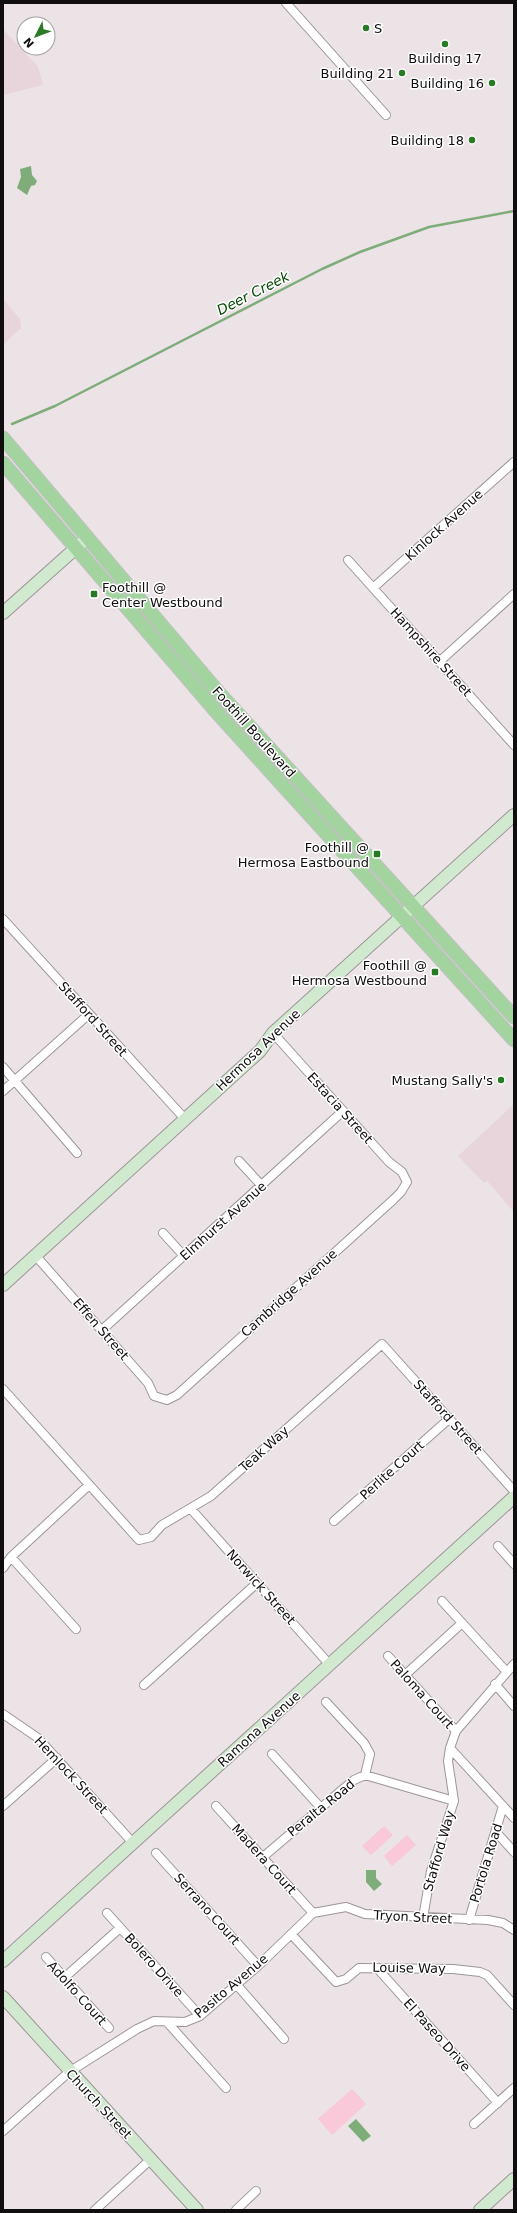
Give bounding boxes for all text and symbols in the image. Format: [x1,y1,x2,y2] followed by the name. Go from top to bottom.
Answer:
[16,16,56,56] north arrow
[374,21,382,36] place label: S
[361,23,371,33] marker: S
[21,35,37,50] text: N
[440,39,450,49] marker: Building 17
[408,51,482,66] place label: Building 17
[321,66,394,81] place label: Building 21
[397,68,407,78] marker: Building 21
[411,76,484,91] place label: Building 16
[487,78,497,88] marker: Building 16
[391,133,464,148] place label: Building 18
[467,135,477,145] marker: Building 18
[214,268,293,318] water label: Deer Creek
[402,486,486,564] street label: Kinlock Avenue
[102,580,223,610] place label: Foothill @ Center Westbound
[89,589,99,599] marker: Foothill @ Center Westbound
[387,605,475,699] street label: Hampshire Street
[209,684,299,780] street label: Foothill Boulevard
[238,840,369,870] place label: Foothill @ Hermosa Eastbound
[372,849,382,859] marker: Foothill @ Hermosa Eastbound
[292,958,427,988] place label: Foothill @ Hermosa Westbound
[430,967,440,977] marker: Foothill @ Hermosa Westbound
[56,979,130,1059] street label: Stafford Street
[213,1006,303,1094] street label: Hermosa Avenue
[304,1069,376,1147] street label: Estacia Street
[392,1073,493,1088] place label: Mustang Sally's
[496,1075,506,1085] marker: Mustang Sally's
[177,1178,269,1264] street label: Elmhurst Avenue
[238,1246,340,1340] street label: Cambridge Avenue
[70,1295,132,1363] street label: Effen Street
[411,1377,485,1457] street label: Stafford Street
[236,1423,292,1476] street label: Teak Way
[357,1437,427,1503] street label: Perlite Court
[223,1546,299,1628] street label: Norwick Street
[387,1657,457,1731] street label: Paloma Court
[215,1688,303,1770] street label: Ramona Avenue
[31,1733,111,1817] street label: Hemlock Street
[284,1776,358,1840] street label: Peralta Road
[420,1809,458,1893] street label: Stafford Way
[229,1821,299,1897] street label: Madera Court
[467,1822,505,1904] street label: Portola Road
[171,1870,243,1948] street label: Serrano Court
[372,1907,453,1927] street label: Tryon Street
[122,1930,186,2000] street label: Bolero Drive
[191,1951,271,2021] street label: Pasito Avenue
[44,1958,110,2028] street label: Adolfo Court
[372,1960,446,1976] street label: Louise Way
[400,1996,474,2074] street label: El Paseo Drive
[63,2066,135,2142] street label: Church Street

